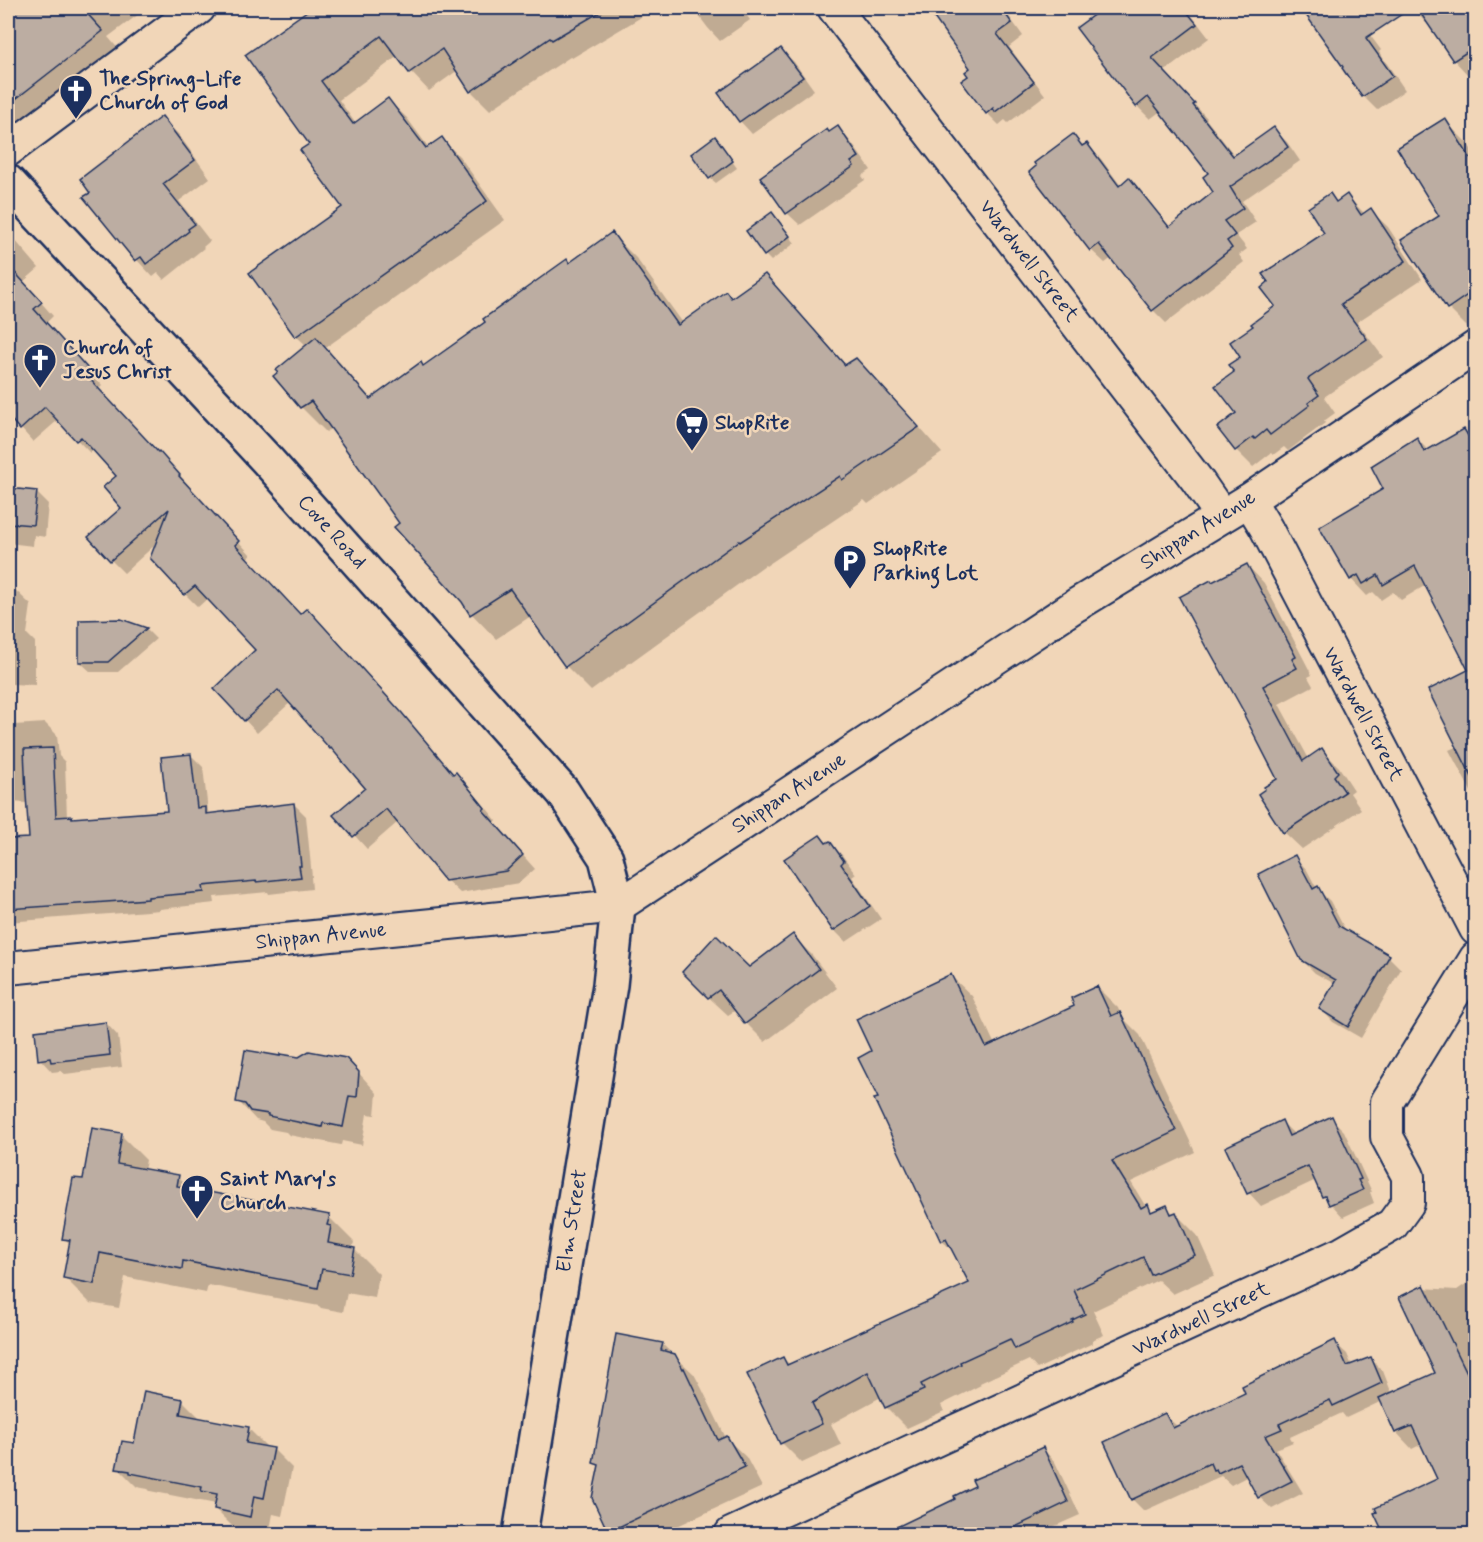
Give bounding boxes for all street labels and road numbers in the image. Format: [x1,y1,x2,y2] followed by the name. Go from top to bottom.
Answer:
[972,194,1086,329] street label: Wardwell Street
[1135,483,1261,577] street label: Shippan Avenue
[291,489,373,575] street label: Cove Road
[1316,642,1410,787] street label: Wardwell Street
[726,745,852,841] street label: Shippan Avenue
[254,915,388,957] street label: Shippan Avenue
[550,1167,594,1275] street label: Elm Street
[1128,1275,1275,1363] street label: Wardwell Street

